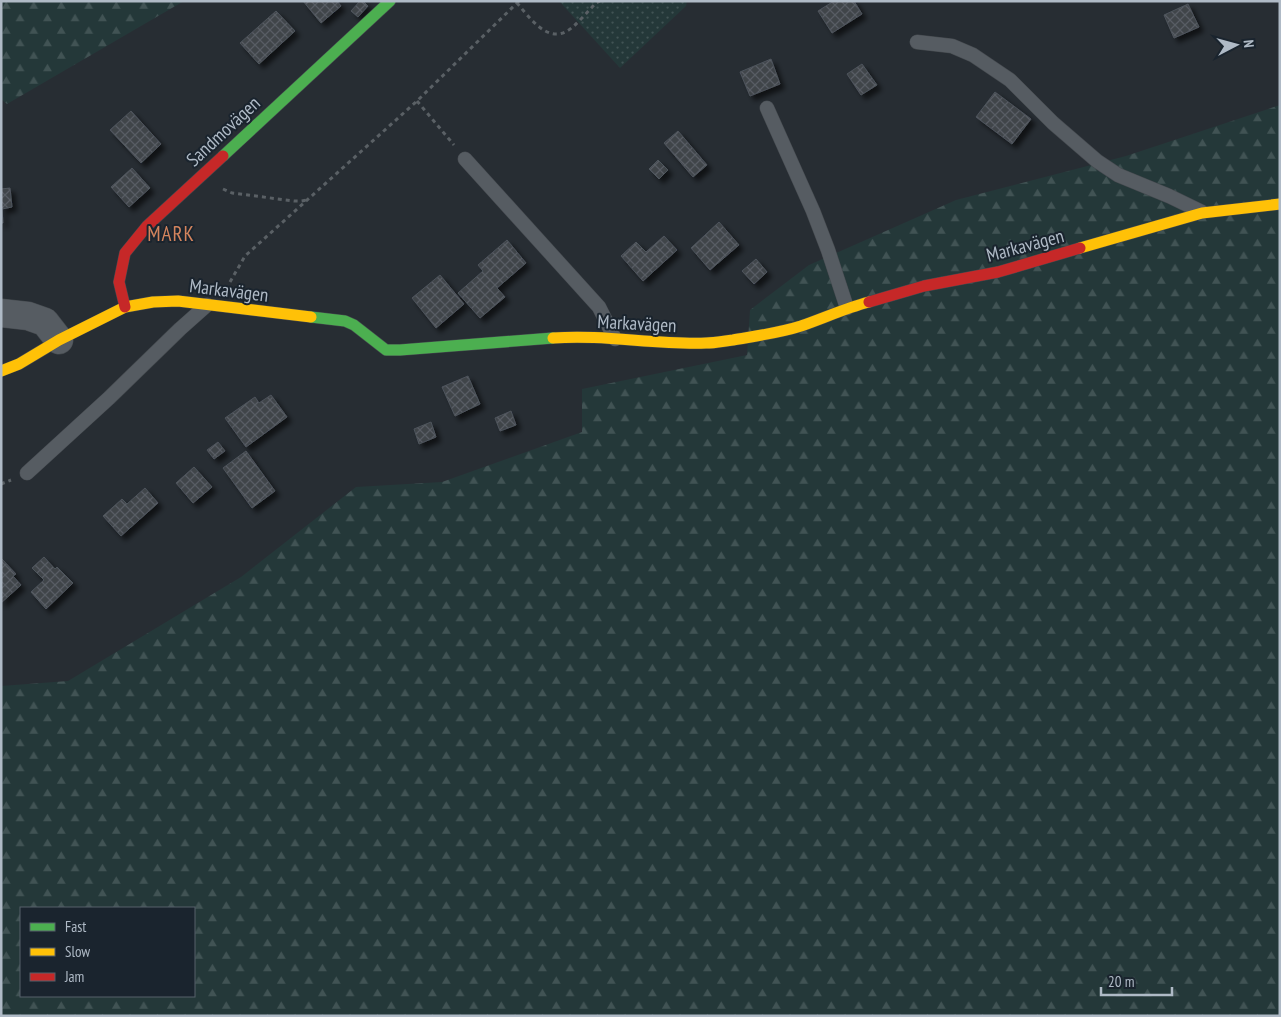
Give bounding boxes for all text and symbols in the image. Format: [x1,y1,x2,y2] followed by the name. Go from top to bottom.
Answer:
[1211,20,1261,70] north arrow
[1240,39,1258,48] text: N
[181,91,265,171] street label: Sandmovägen
[147,220,195,247] district label: MARK
[984,223,1066,267] street label: Markavägen
[188,273,270,307] street label: Markavägen
[597,309,677,337] street label: Markavägen
[20,907,195,997] legend
[65,917,86,936] text: Fast
[65,942,90,961] text: Slow
[1101,964,1172,996] scale bar
[64,967,84,986] text: Jam
[1108,972,1134,991] text: 20 m

